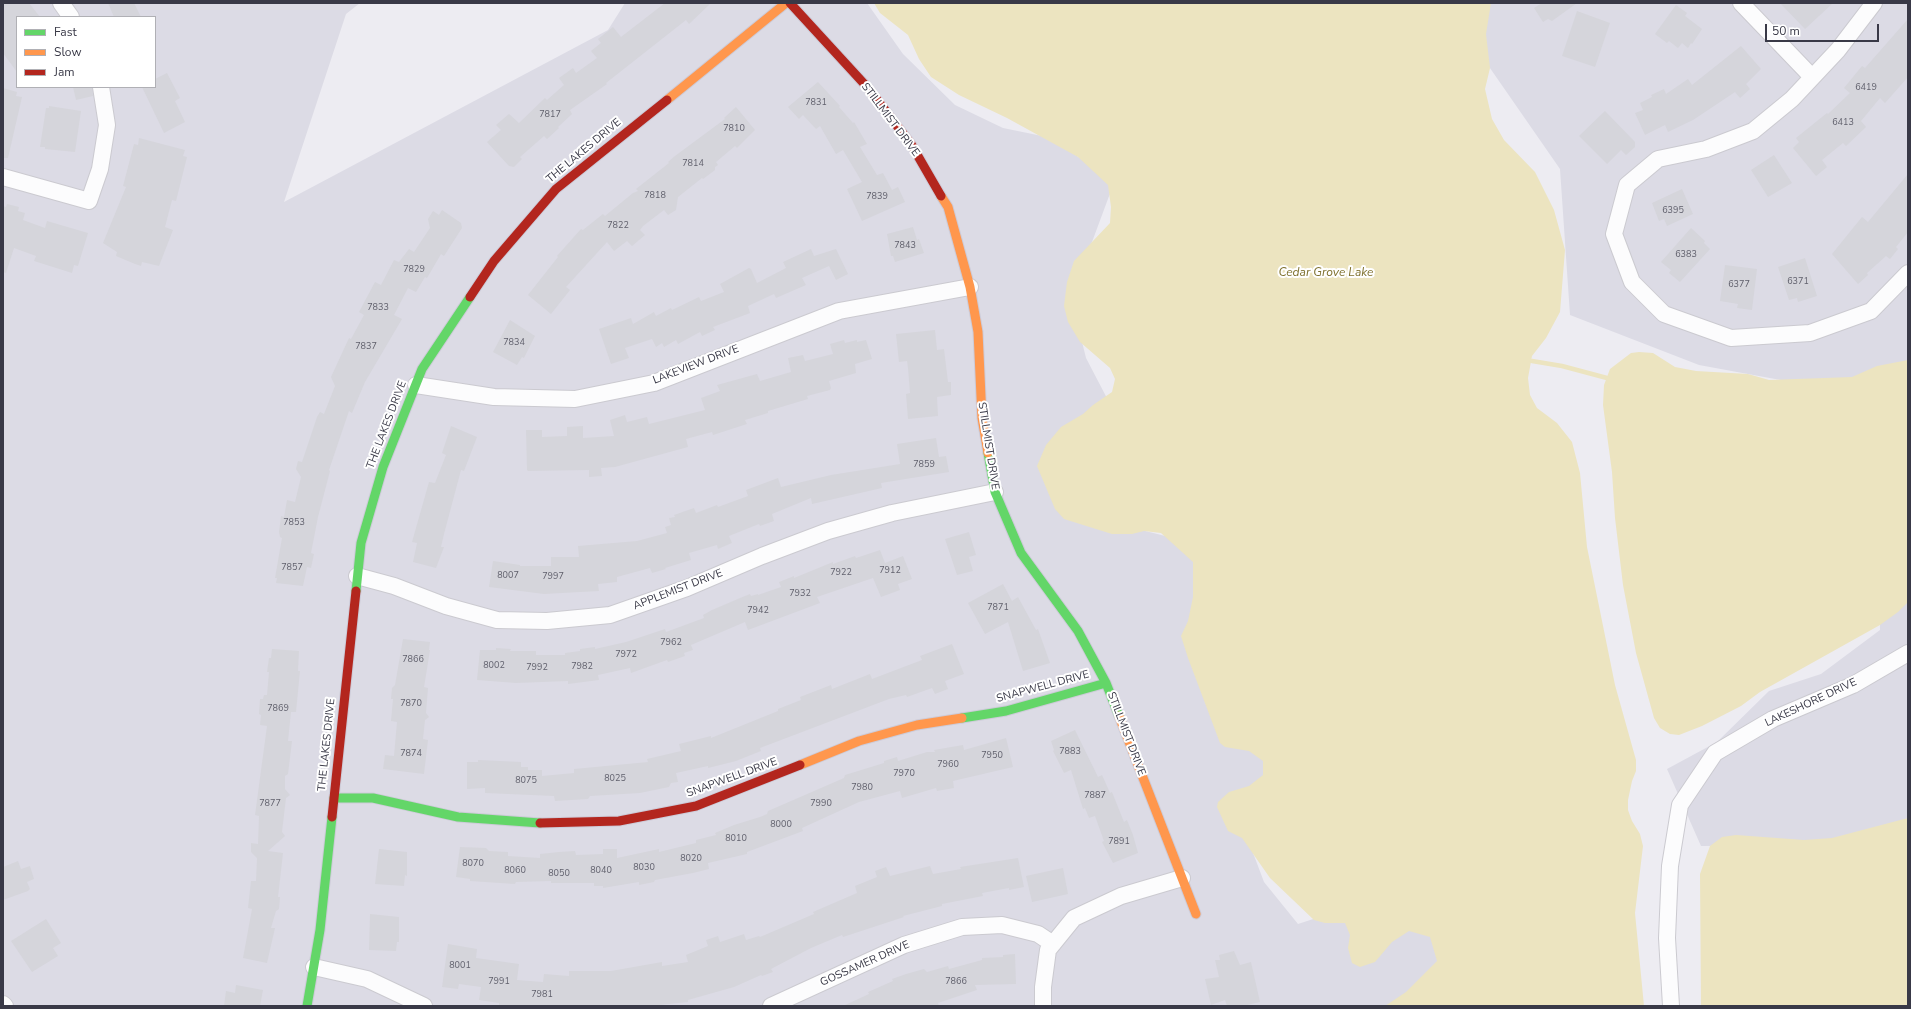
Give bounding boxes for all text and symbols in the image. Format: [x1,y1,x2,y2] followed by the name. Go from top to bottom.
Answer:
[16,16,156,88] legend
[1767,16,1881,42] scale bar
[1772,23,1800,39] text: 50 m
[54,24,77,40] text: Fast
[54,44,82,60] text: Slow
[54,64,75,80] text: Jam
[858,81,922,159] street label: STILLMIST DRIVE
[1855,83,1877,93] house number: 6419
[805,98,827,108] house number: 7831
[539,110,561,120] house number: 7817
[544,116,624,186] street label: THE LAKES DRIVE
[1832,118,1854,128] house number: 6413
[723,124,745,134] house number: 7810
[682,159,704,169] house number: 7814
[644,191,666,201] house number: 7818
[866,192,888,202] house number: 7839
[1662,206,1684,216] house number: 6395
[607,221,629,231] house number: 7822
[894,241,916,251] house number: 7843
[1675,250,1697,260] house number: 6383
[403,265,425,275] house number: 7829
[1279,266,1373,280] water label: Cedar Grove Lake
[1787,277,1809,287] house number: 6371
[1728,280,1750,290] house number: 6377
[367,303,389,313] house number: 7833
[503,338,525,348] house number: 7834
[355,342,377,352] house number: 7837
[651,343,741,387] street label: LAKEVIEW DRIVE
[364,379,410,471] street label: THE LAKES DRIVE
[975,401,1001,491] street label: STILLMIST DRIVE
[913,460,935,470] house number: 7859
[283,518,305,528] house number: 7853
[281,563,303,573] house number: 7857
[879,566,901,576] house number: 7912
[631,567,725,613] street label: APPLEMIST DRIVE
[830,568,852,578] house number: 7922
[497,571,519,581] house number: 8007
[542,572,564,582] house number: 7997
[789,589,811,599] house number: 7932
[987,603,1009,613] house number: 7871
[747,606,769,616] house number: 7942
[660,638,682,648] house number: 7962
[615,650,637,660] house number: 7972
[402,655,424,665] house number: 7866
[483,661,505,671] house number: 8002
[571,662,593,672] house number: 7982
[526,663,548,673] house number: 7992
[995,668,1091,706] street label: SNAPWELL DRIVE
[1763,676,1859,730] street label: LAKESHORE DRIVE
[1104,690,1148,778] street label: STILLMIST DRIVE
[316,698,338,792] street label: THE LAKES DRIVE
[400,699,422,709] house number: 7870
[267,704,289,714] house number: 7869
[1059,747,1081,757] house number: 7883
[400,749,422,759] house number: 7874
[981,751,1003,761] house number: 7950
[685,755,779,801] street label: SNAPWELL DRIVE
[937,760,959,770] house number: 7960
[893,769,915,779] house number: 7970
[604,774,626,784] house number: 8025
[515,776,537,786] house number: 8075
[851,783,873,793] house number: 7980
[1084,791,1106,801] house number: 7887
[259,799,281,809] house number: 7877
[810,799,832,809] house number: 7990
[770,820,792,830] house number: 8000
[725,834,747,844] house number: 8010
[1108,837,1130,847] house number: 7891
[680,854,702,864] house number: 8020
[462,859,484,869] house number: 8070
[633,863,655,873] house number: 8030
[504,866,526,876] house number: 8060
[590,866,612,876] house number: 8040
[548,869,570,879] house number: 8050
[818,938,912,990] street label: GOSSAMER DRIVE
[449,961,471,971] house number: 8001
[488,977,510,987] house number: 7991
[945,977,967,987] house number: 7866
[531,990,553,1000] house number: 7981

